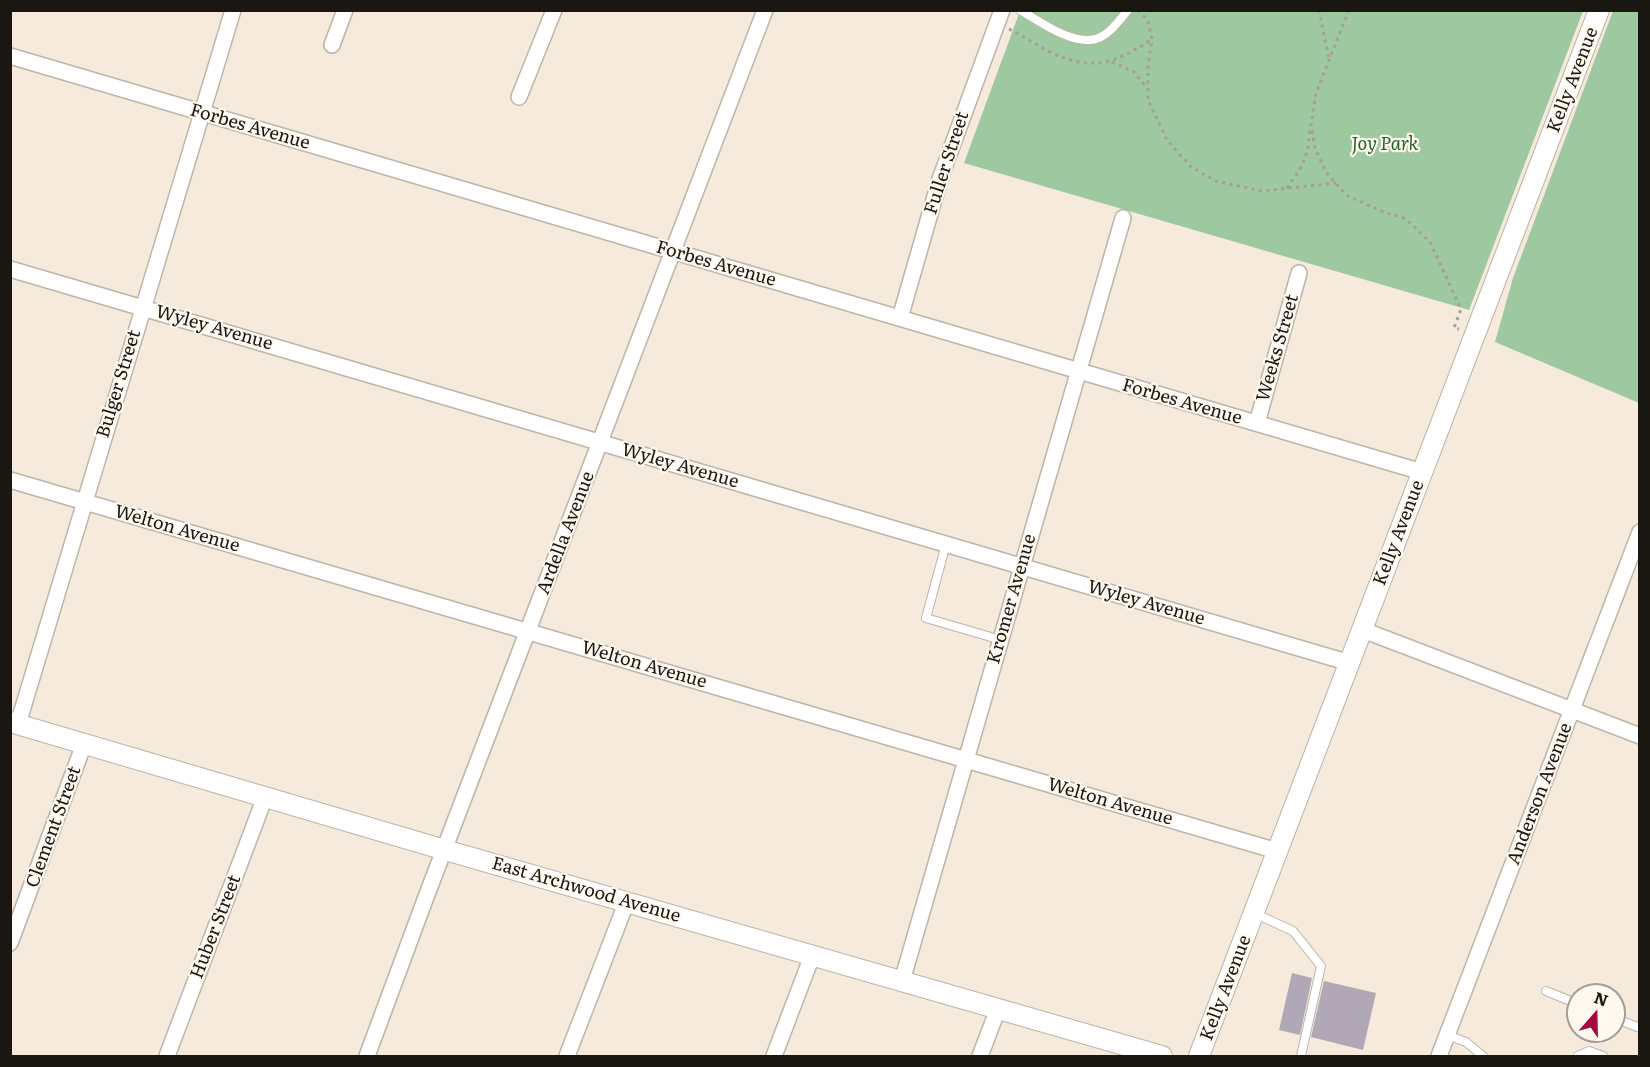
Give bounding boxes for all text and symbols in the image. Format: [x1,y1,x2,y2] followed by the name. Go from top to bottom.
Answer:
[1543,24,1603,136] street label: Kelly Avenue
[188,100,312,154] street label: Forbes Avenue
[920,109,974,217] street label: Fuller Street
[1352,134,1418,156] park label: Joy Park
[654,237,778,291] street label: Forbes Avenue
[1252,292,1304,404] street label: Weeks Street
[153,301,275,355] street label: Wyley Avenue
[92,327,146,441] street label: Bulger Street
[1120,375,1244,429] street label: Forbes Avenue
[619,439,741,493] street label: Wyley Avenue
[533,469,599,597] street label: Ardella Avenue
[1369,477,1429,589] street label: Kelly Avenue
[112,501,242,557] street label: Welton Avenue
[983,532,1041,666] street label: Kromer Avenue
[1085,576,1207,630] street label: Wyley Avenue
[579,637,709,693] street label: Welton Avenue
[1503,720,1577,868] street label: Anderson Avenue
[22,763,86,891] street label: Clement Street
[1045,774,1175,830] street label: Welton Avenue
[489,853,683,927] street label: East Archwood Avenue
[186,872,246,982] street label: Huber Street
[1196,932,1256,1044] street label: Kelly Avenue
[1566,983,1626,1043] north arrow
[1591,984,1612,1012] text: N

